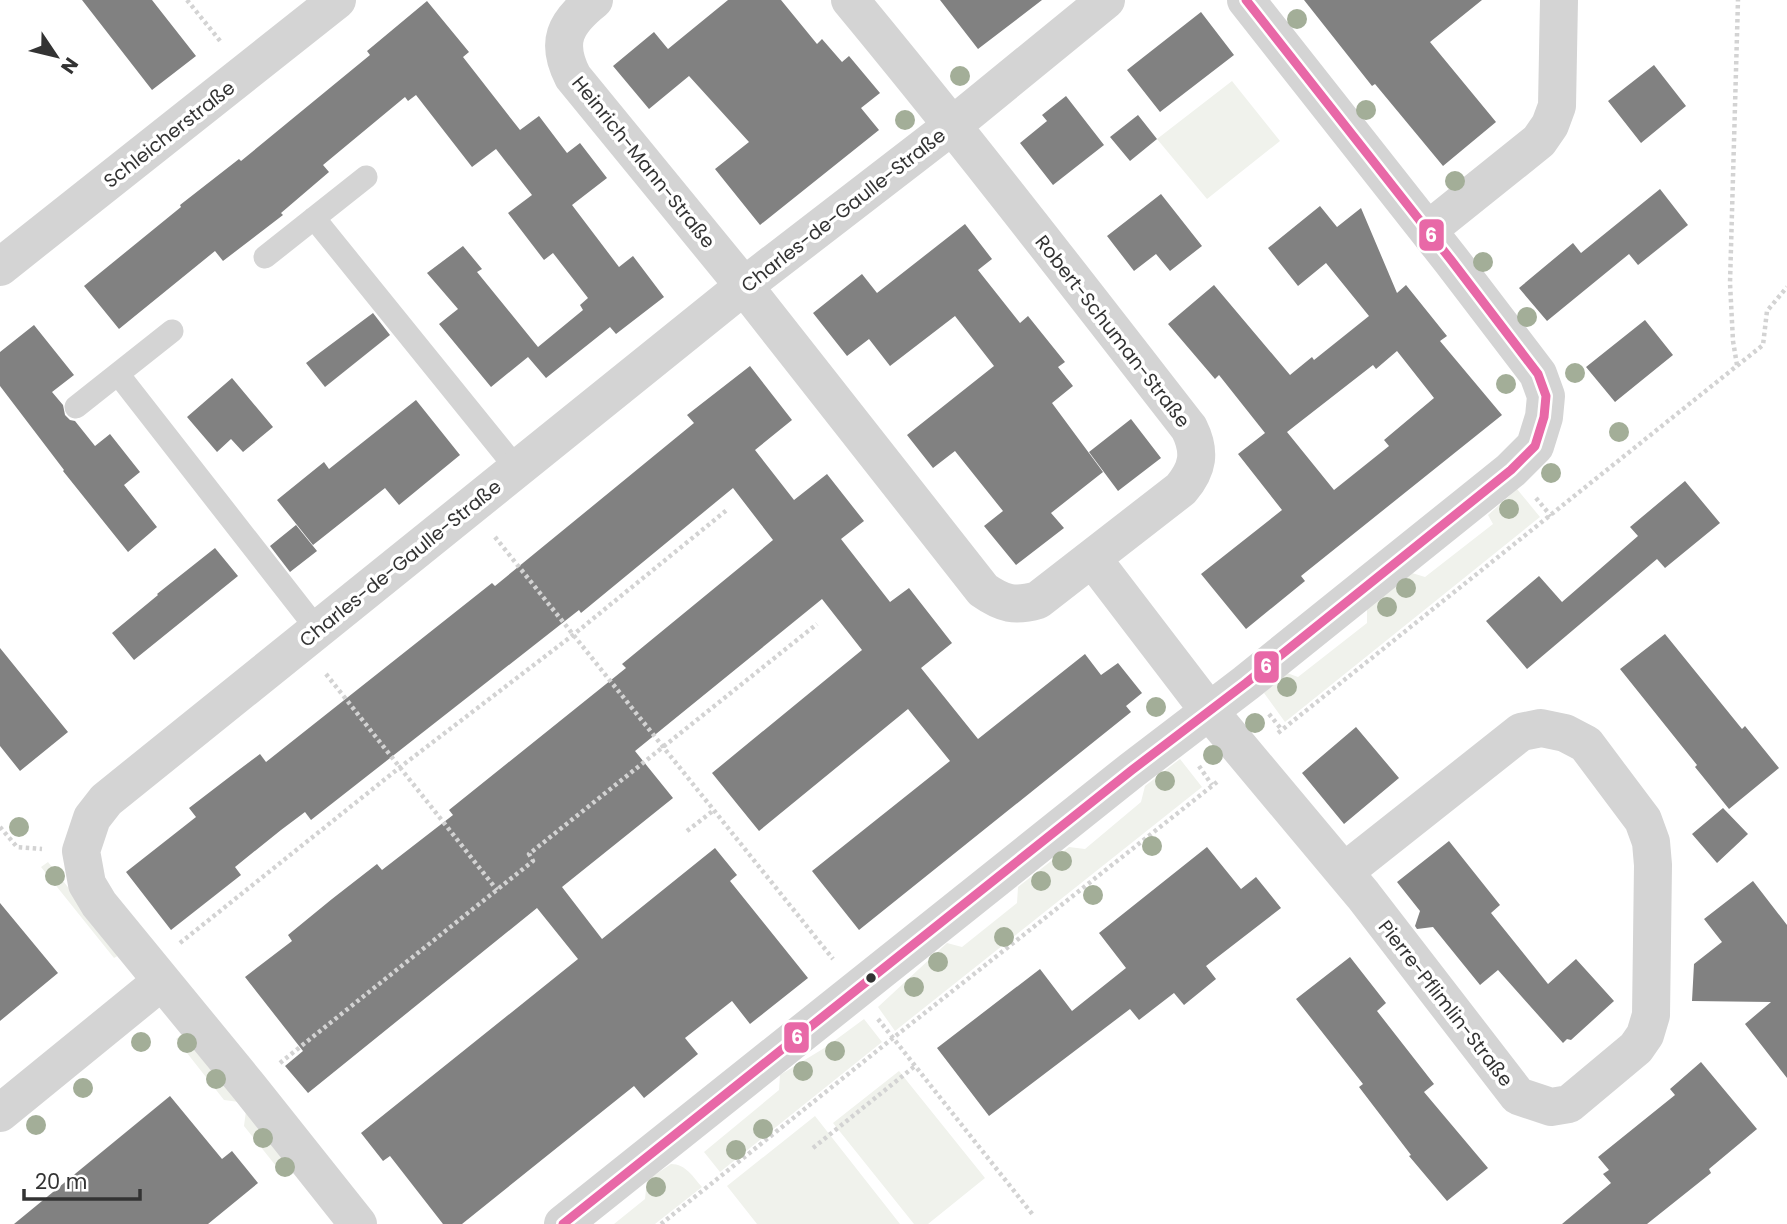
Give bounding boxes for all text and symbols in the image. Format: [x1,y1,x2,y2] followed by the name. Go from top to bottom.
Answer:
[21,21,91,91] north arrow
[54,52,85,79] text: N
[566,71,722,254] street label: Heinrich-Mann-Straße
[98,74,241,194] street label: Schleicherstraße
[735,122,951,299] street label: Charles-de-Gaulle-Straße
[1418,218,1445,252] line badge: 6
[1425,222,1437,249] text: 6
[1029,229,1196,433] street label: Robert-Schuman-Straße
[294,473,507,653] street label: Charles-de-Gaulle-Straße
[1253,650,1280,684] line badge: 6
[1260,653,1272,680] text: 6
[1372,914,1519,1092] street label: Pierre-Pflimlin-Straße
[864,971,878,985] unlabelled marker
[783,1021,810,1054] line badge: 6
[791,1024,803,1051] text: 6
[24,1158,140,1202] scale bar
[35,1167,88,1196] text: 20 m

